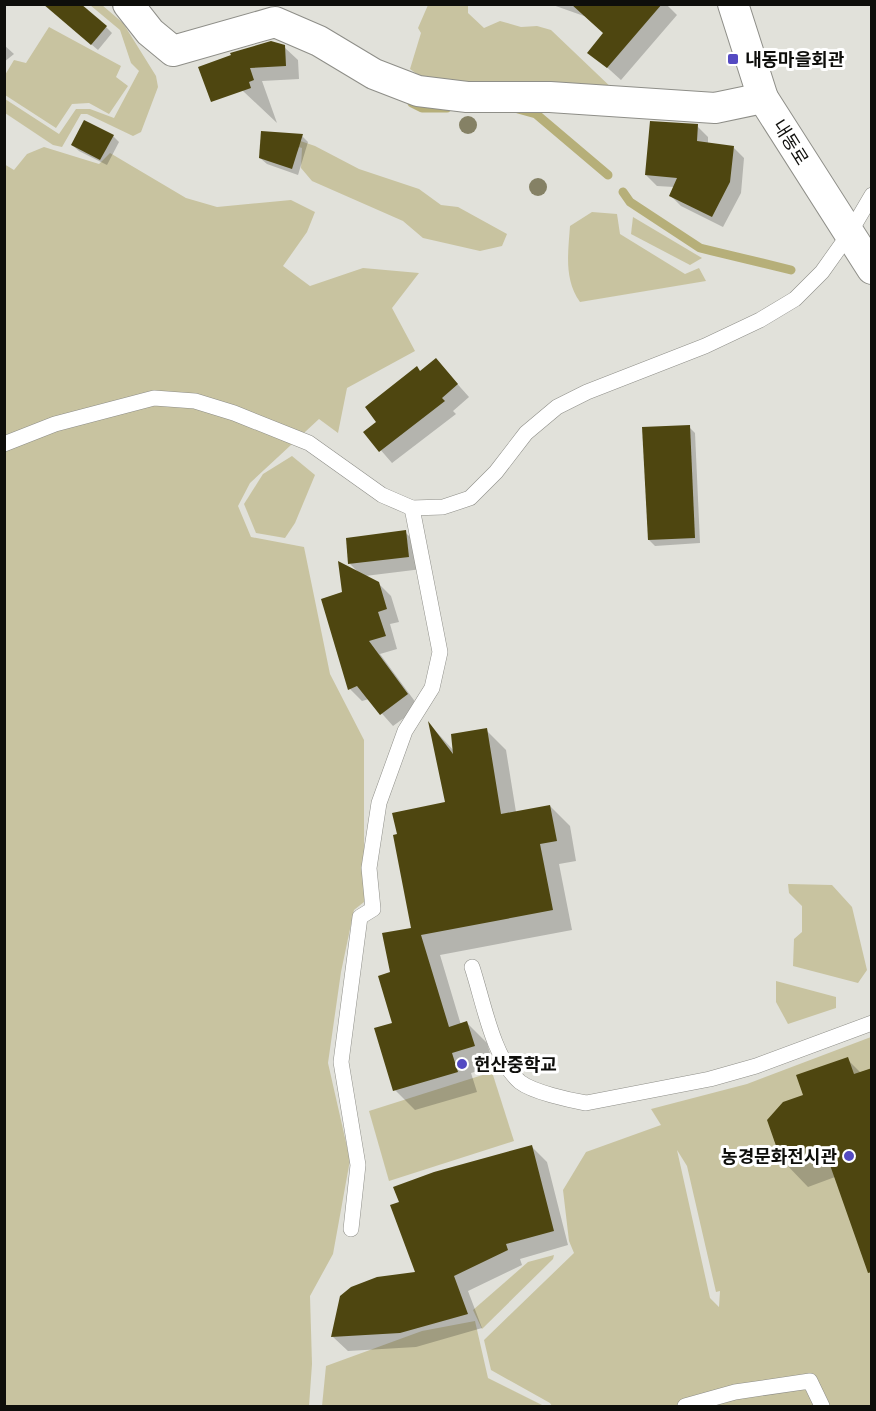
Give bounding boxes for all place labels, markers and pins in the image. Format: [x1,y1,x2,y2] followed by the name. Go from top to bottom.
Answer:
[745,48,845,71] place label: 내동마을회관
[726,52,740,66] marker: 내동마을회관
[474,1053,557,1076] place label: 헌산중학교
[455,1057,469,1071] marker: 헌산중학교
[721,1145,837,1168] place label: 농경문화전시관
[842,1149,856,1163] marker: 농경문화전시관

